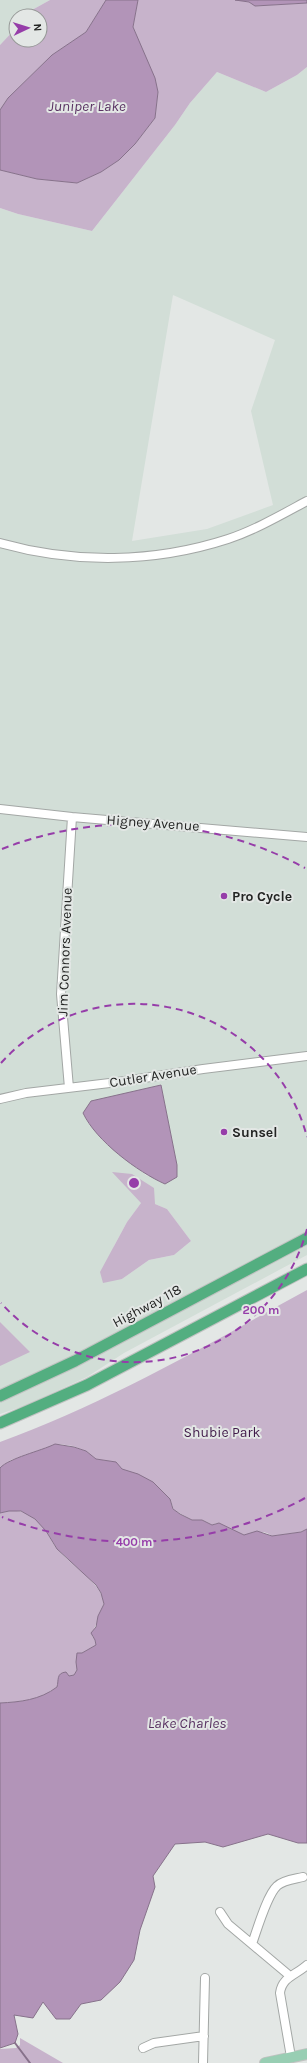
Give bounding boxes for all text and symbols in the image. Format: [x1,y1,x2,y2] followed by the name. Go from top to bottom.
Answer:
[8,8,48,48] north arrow
[31,23,44,32] text: N
[48,97,126,115] water label: Juniper Lake
[106,811,200,835] street label: Higney Avenue
[54,887,76,1017] street label: Jim Connors Avenue
[232,888,292,905] place label: Pro Cycle
[219,891,229,901] marker: Pro Cycle
[108,1061,198,1091] street label: Cutler Avenue
[232,1124,278,1141] place label: Sunsel
[219,1127,229,1137] marker: Sunsel
[127,1176,141,1190] centre of rings
[110,1281,184,1331] street label: Highway 118
[243,1303,279,1317] text: 200 m
[184,1424,260,1441] park label: Shubie Park
[116,1535,152,1549] text: 400 m
[148,1714,226,1732] water label: Lake Charles

